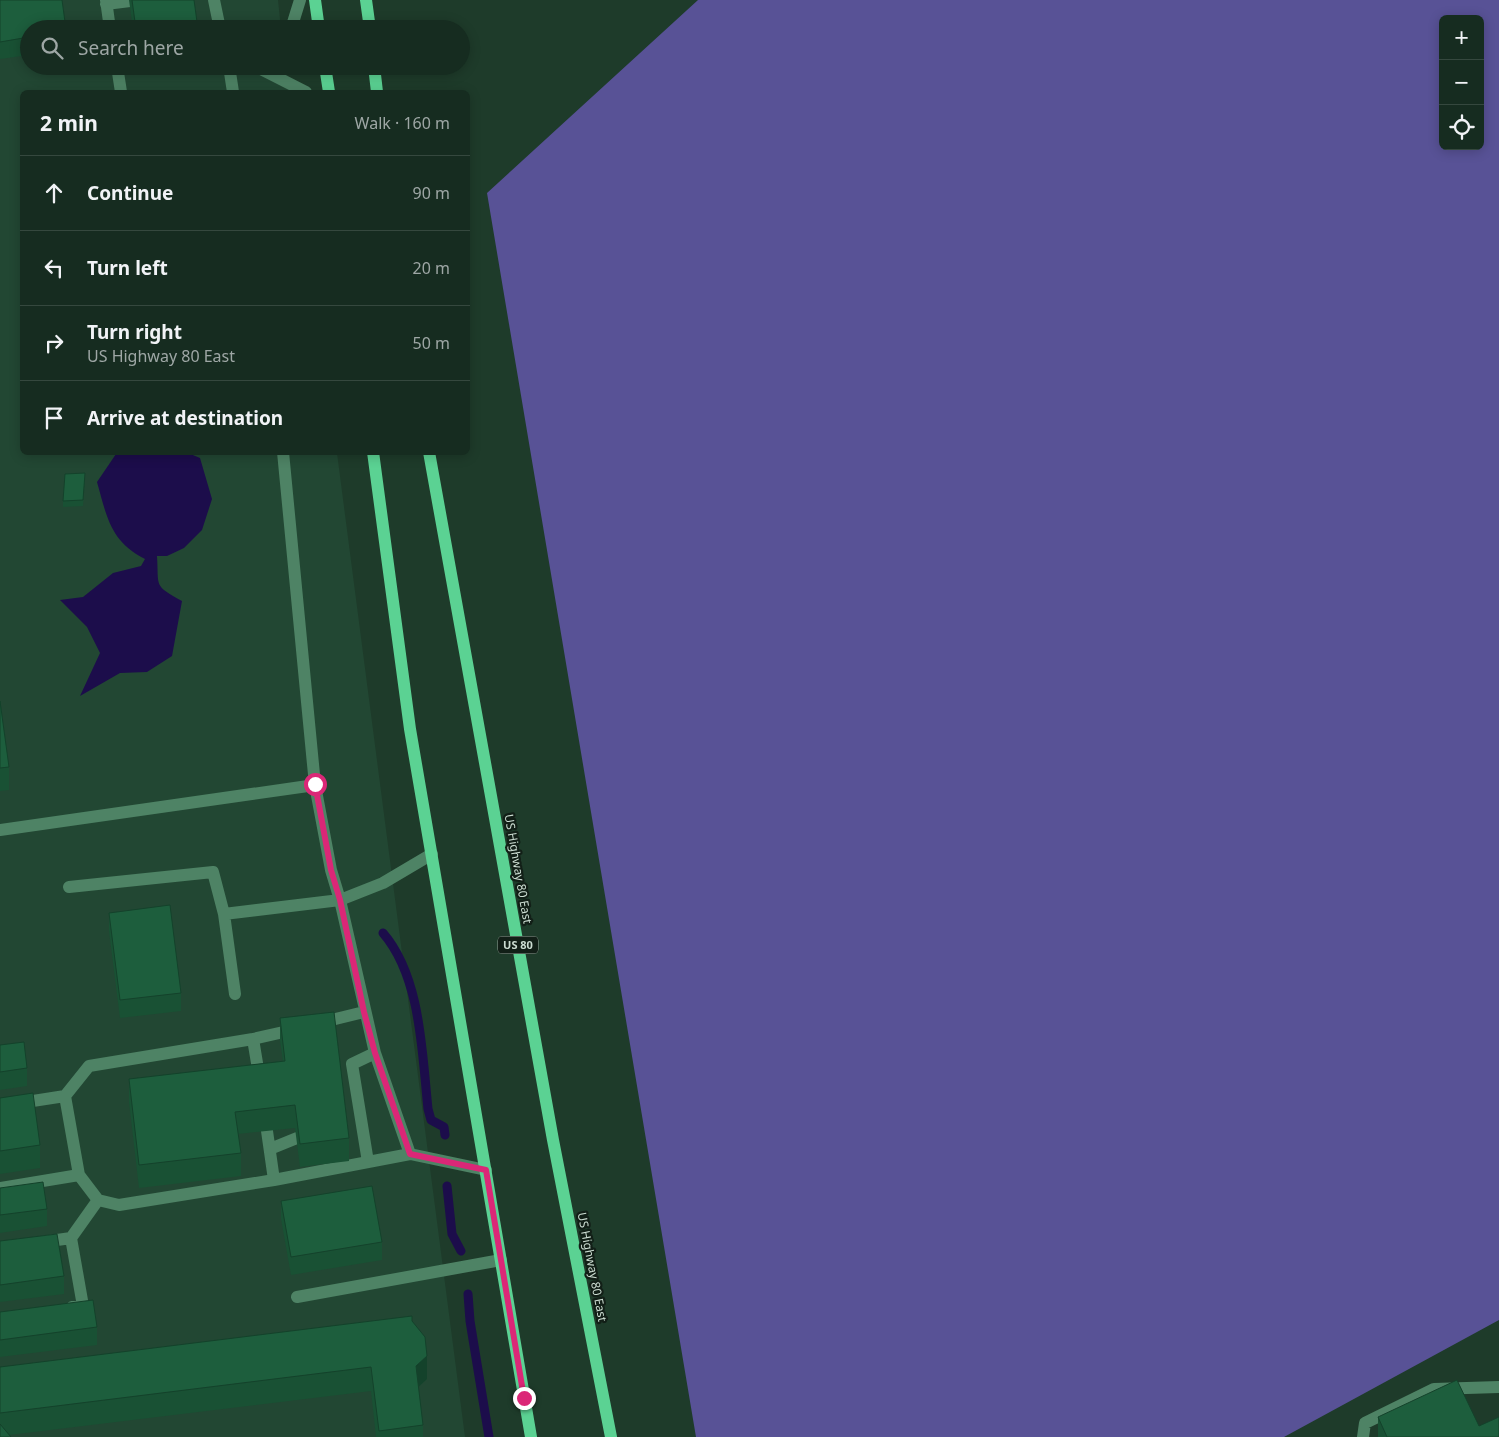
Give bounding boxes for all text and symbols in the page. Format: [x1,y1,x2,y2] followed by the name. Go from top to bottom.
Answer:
[1439,15,1484,150] map controls
[1439,15,1484,60] button: +
[20,20,470,75] search box
[38,34,66,62] icon: search
[78,35,184,61] text: Search here
[1439,60,1484,105] button: −
[1439,105,1484,150] button: locate
[40,109,98,137] text: 2 min
[355,112,450,134] text: Walk · 160 m
[40,179,68,207] icon: ahead
[87,180,173,206] text: Continue
[413,182,450,204] text: 90 m
[40,254,68,282] icon: left
[87,255,168,281] text: Turn left
[413,257,450,279] text: 20 m
[87,319,182,345] text: Turn right
[40,329,68,357] icon: right
[413,332,450,354] text: 50 m
[87,345,235,367] text: US Highway 80 East
[40,404,68,432] icon: arrive
[87,405,283,431] text: Arrive at destination
[304,773,327,796] route start
[500,813,537,926] street label: US Highway 80 East
[498,936,538,954] road number: US 80
[574,1211,612,1324] street label: US Highway 80 East
[513,1387,536,1410] route end

